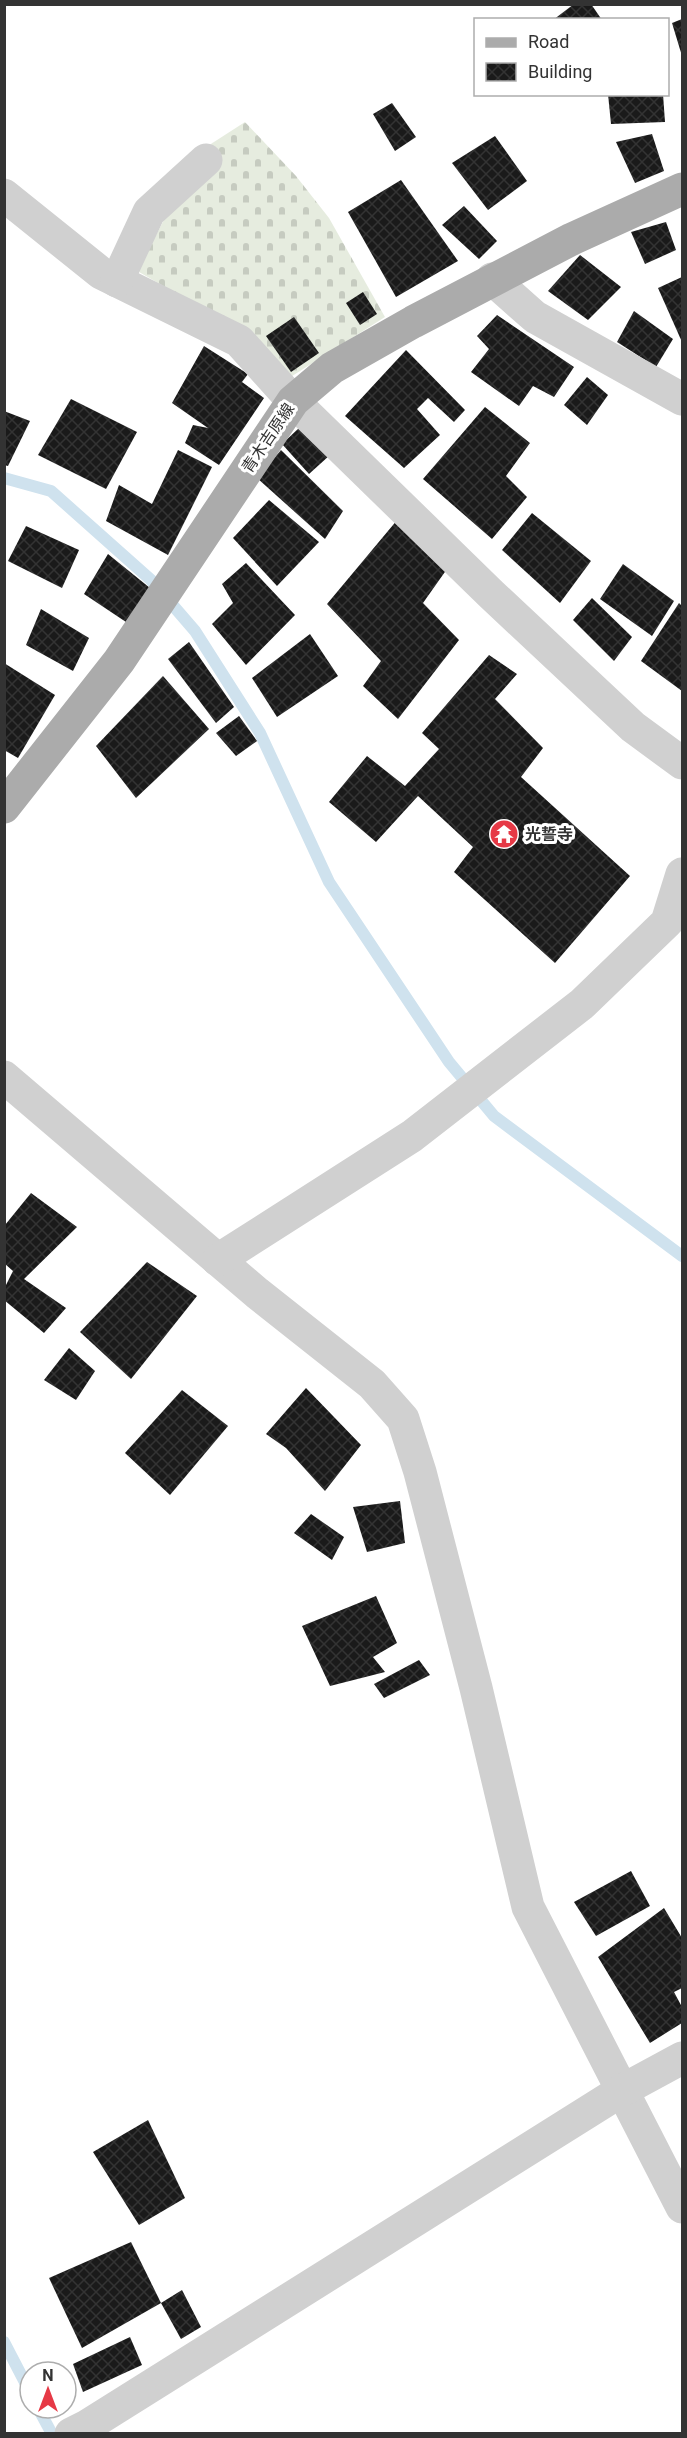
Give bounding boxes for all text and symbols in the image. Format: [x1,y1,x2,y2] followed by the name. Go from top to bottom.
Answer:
[474,18,669,96] legend
[528,31,569,52] text: Road
[528,61,592,82] text: Building
[238,400,298,476] street label: 青木吉原線
[488,818,520,850] temple icon: 光誓寺
[525,825,573,844] place label: 光誓寺
[18,2360,78,2420] north arrow
[42,2366,54,2385] text: N

